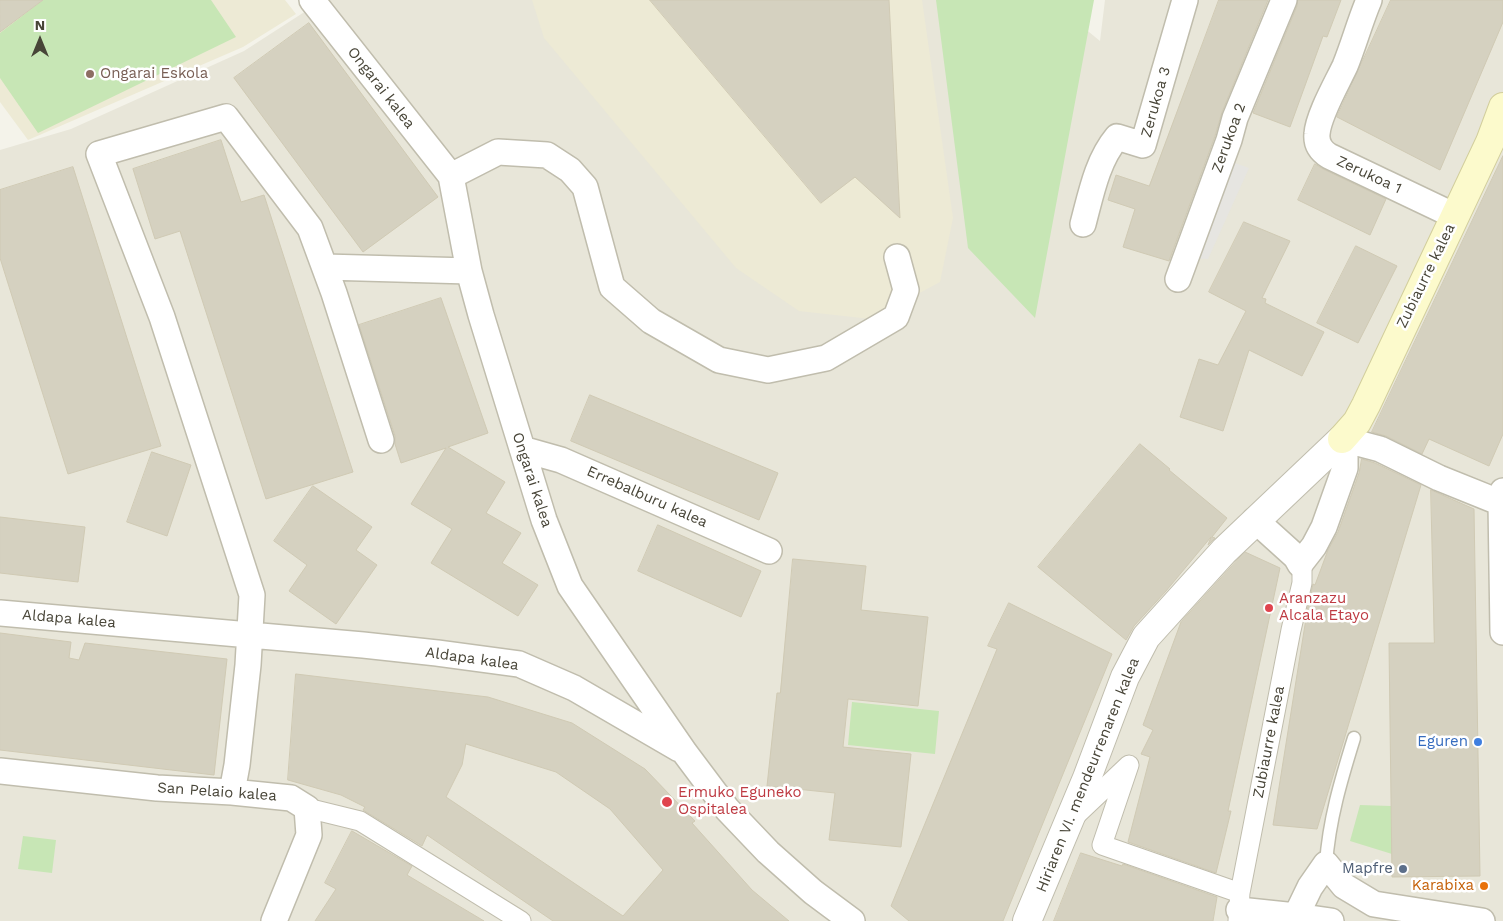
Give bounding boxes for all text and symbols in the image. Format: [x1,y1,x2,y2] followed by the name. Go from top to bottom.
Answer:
[15,15,65,65] north arrow
[35,17,45,33] text: N
[343,43,419,133] street label: Ongarai kalea
[100,65,208,83] place label: Ongarai Eskola
[1137,65,1175,139] street label: Zerukoa 3
[84,68,96,80] marker: Ongarai Eskola
[1208,101,1250,175] street label: Zerukoa 2
[1334,152,1404,198] street label: Zerukoa 1
[1393,221,1459,331] street label: Zubiaurre kalea
[508,430,556,530] street label: Ongarai kalea
[584,462,710,532] street label: Errebalburu kalea
[1279,590,1369,625] place label: Aranzazu Alcala Etayo
[1263,602,1275,614] marker: Aranzazu Alcala Etayo
[21,606,117,632] street label: Aldapa kalea
[424,644,520,674] street label: Aldapa kalea
[1033,655,1143,895] street label: Hiriaren VI. mendeurrenaren kalea
[1249,684,1289,800] street label: Zubiaurre kalea
[1417,733,1468,751] place label: Eguren
[1472,736,1484,748] marker: Eguren
[157,779,277,805] street label: San Pelaio kalea
[678,784,802,819] place label: Ermuko Eguneko Ospitalea
[660,795,674,809] marker: Ermuko Eguneko Ospitalea
[1342,860,1393,878] place label: Mapfre
[1397,863,1409,875] marker: Mapfre
[1412,877,1474,895] place label: Karabixa
[1478,880,1490,892] marker: Karabixa

